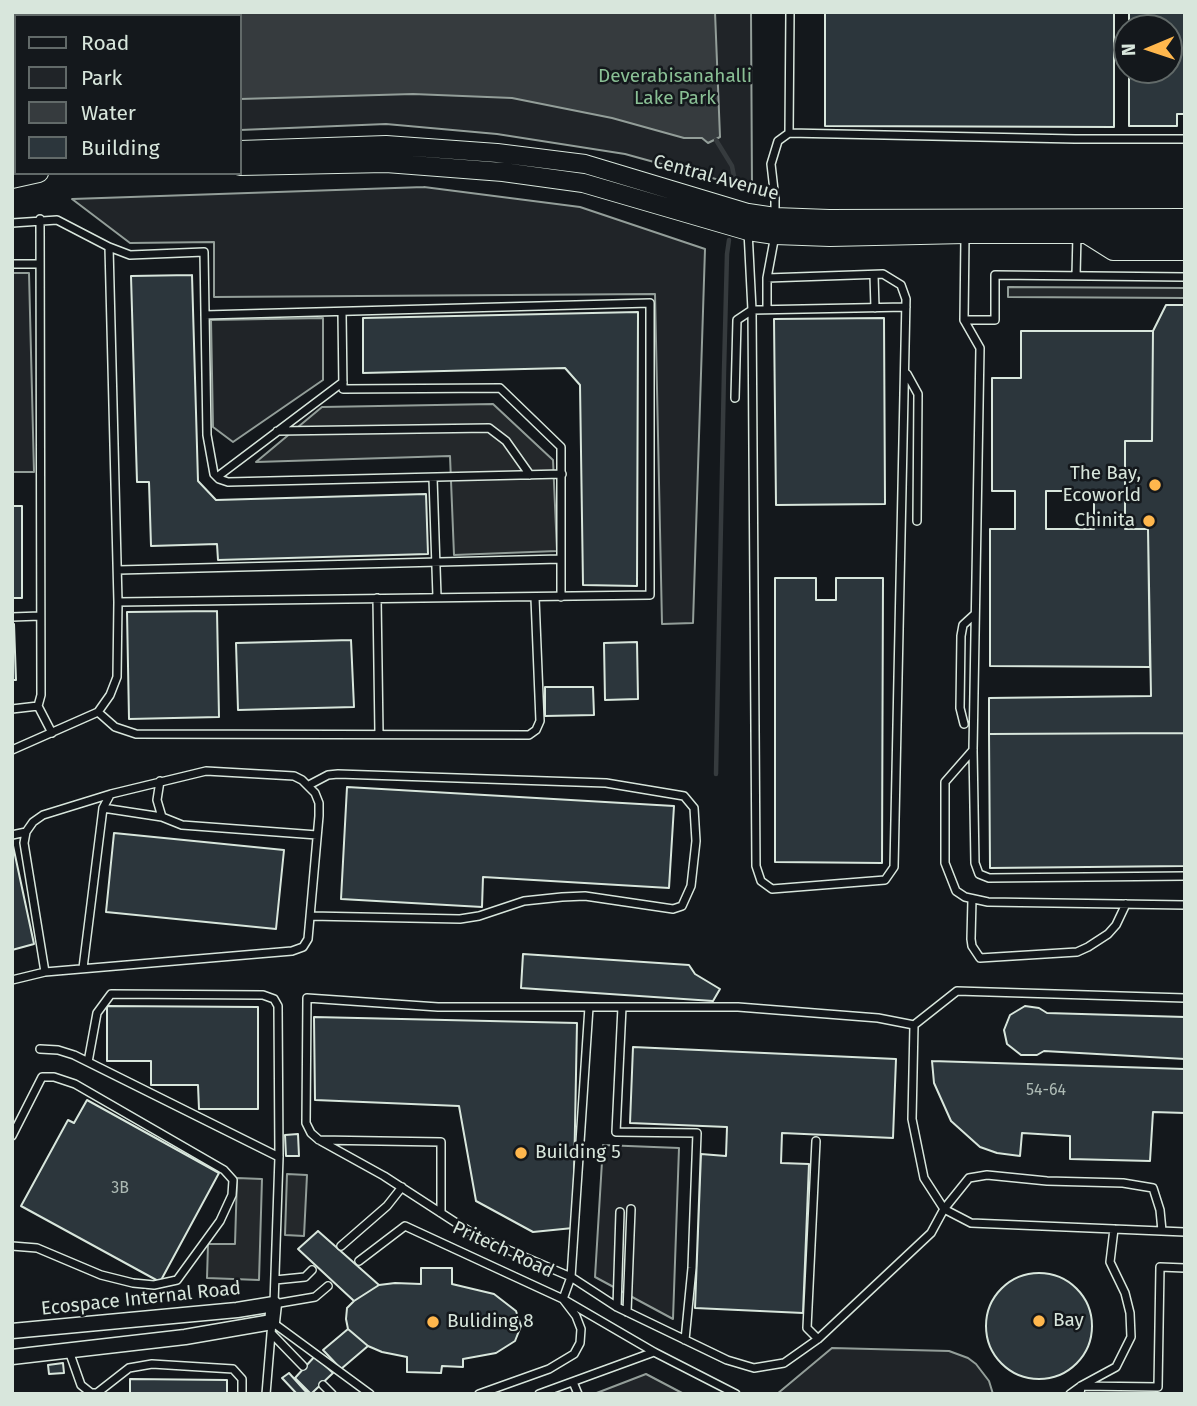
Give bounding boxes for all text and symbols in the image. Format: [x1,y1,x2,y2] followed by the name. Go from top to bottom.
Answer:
[14,14,242,175] legend
[1113,14,1183,84] north arrow
[81,30,129,56] text: Road
[1117,43,1140,56] text: N
[81,65,122,91] text: Park
[598,66,752,110] park label: Deverabisanahalli Lake Park
[81,100,136,126] text: Water
[81,135,160,161] text: Building
[651,150,781,206] street label: Central Avenue
[1063,463,1141,507] place label: The Bay, Ecoworld
[1147,477,1163,493] marker: The Bay, Ecoworld
[1075,510,1135,532] place label: Chinita
[1141,513,1157,529] marker: Chinita
[1026,1081,1066,1101] house number: 54-64
[535,1142,621,1164] place label: Building 5
[513,1145,529,1161] marker: Building 5
[111,1179,129,1199] house number: 3B
[449,1217,557,1283] street label: Pritech Road
[40,1277,242,1321] street label: Ecospace Internal Road
[1053,1310,1084,1332] place label: Bay
[447,1311,534,1333] place label: Buliding 8
[1031,1313,1047,1329] marker: Bay
[425,1314,441,1330] marker: Buliding 8

